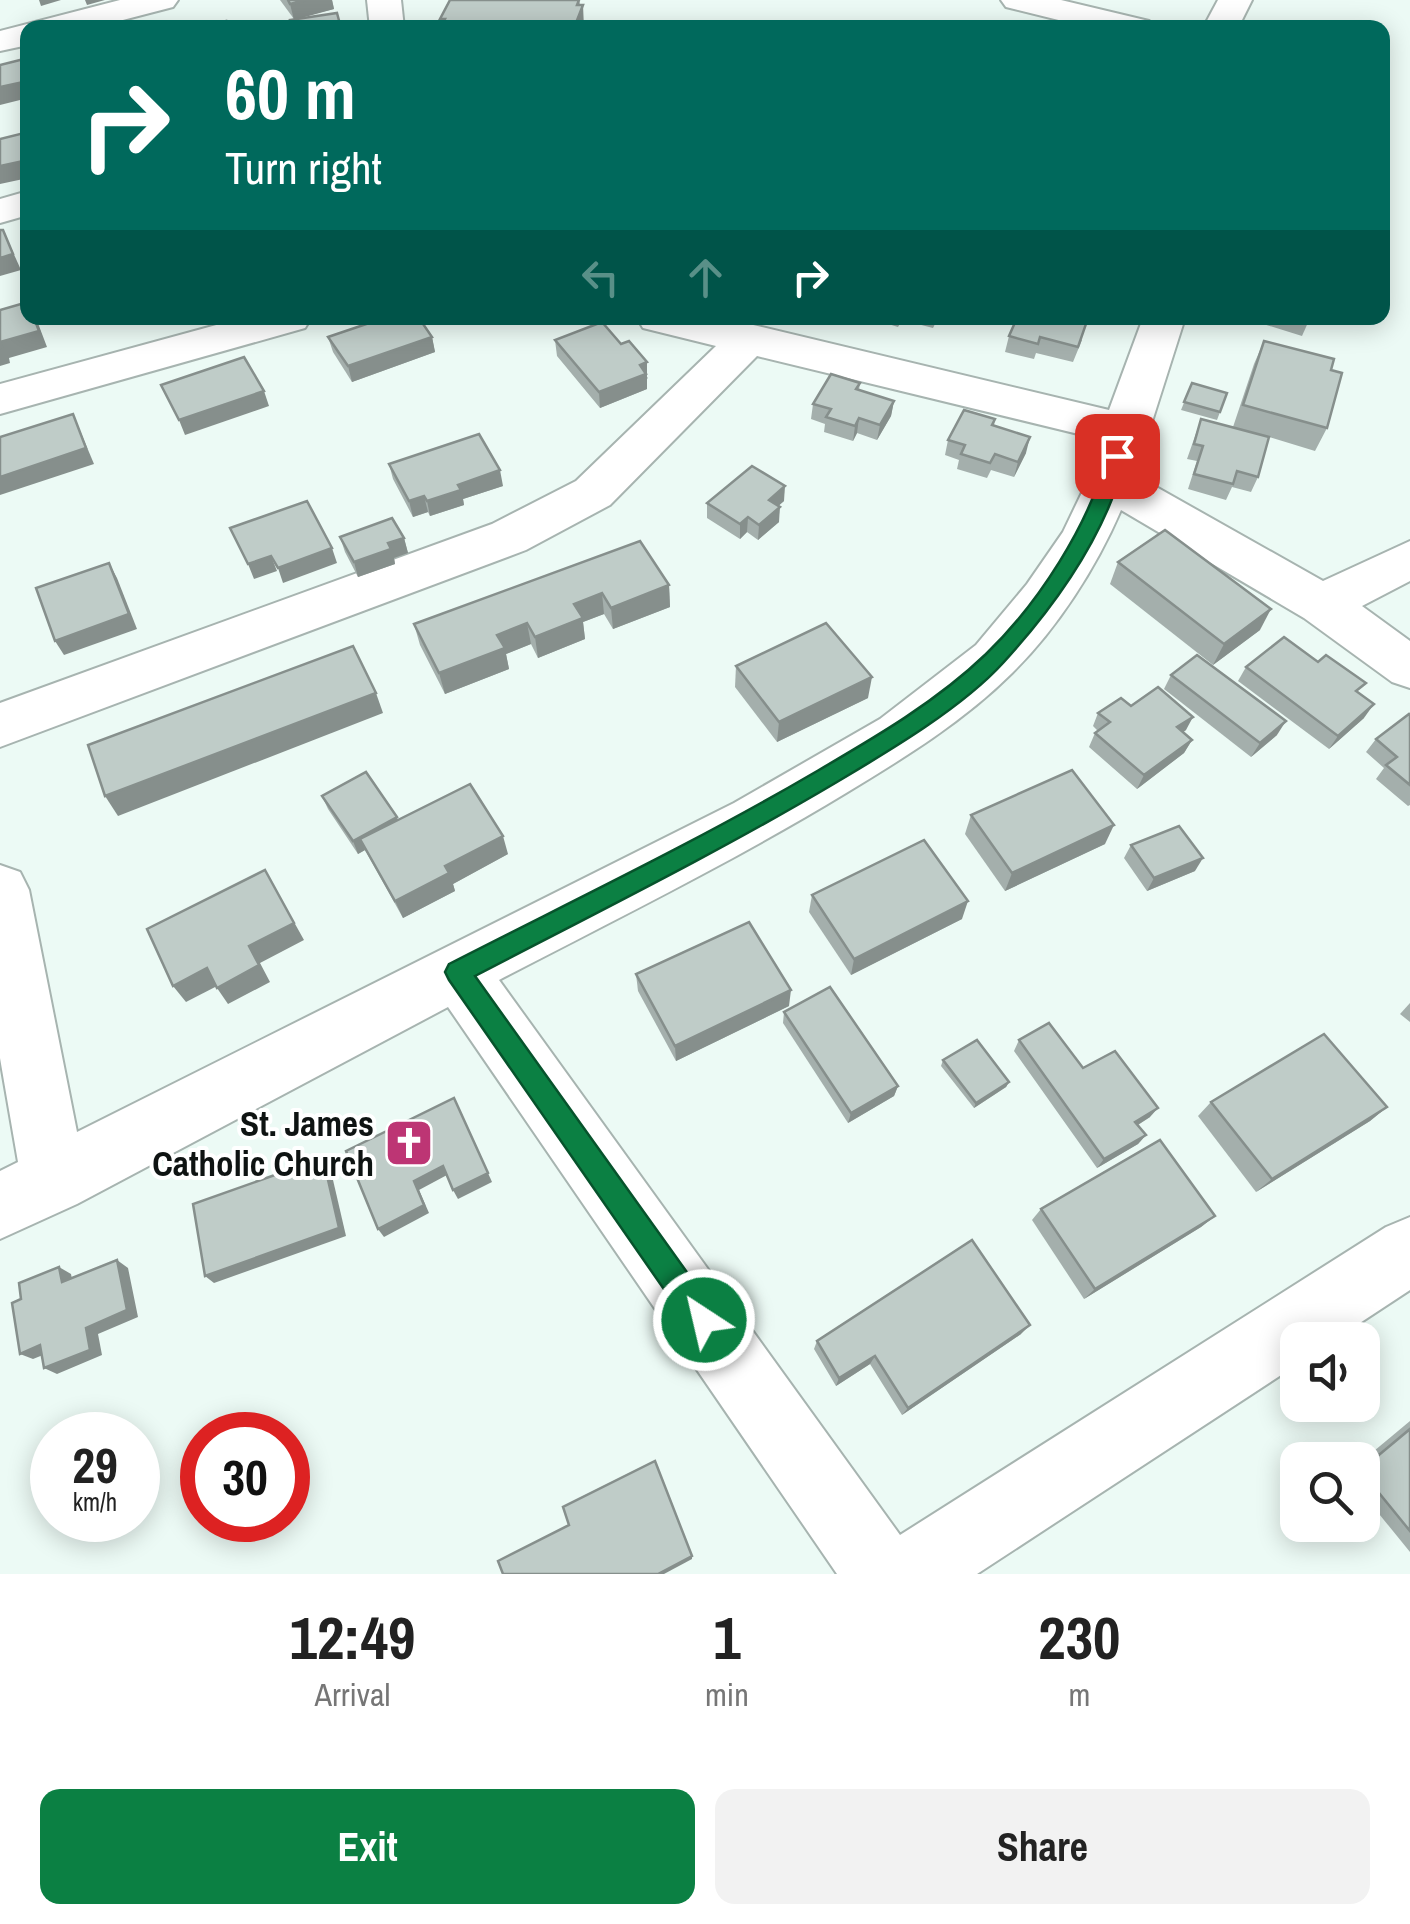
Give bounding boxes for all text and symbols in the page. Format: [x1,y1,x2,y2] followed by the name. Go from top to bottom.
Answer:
[225,47,356,141] text: 60 m
[60,60,190,190] icon: right
[225,137,382,198] text: Turn right
[573,250,628,305] icon: left
[678,250,733,305] icon: ahead
[783,250,838,305] icon: right
[1075,414,1160,499] pin
[1090,429,1145,484] icon: arrive
[152,1100,374,1187] place label: St. James Catholic Church
[383,1117,435,1169] church icon: St. James Catholic Church
[652,1268,756,1372] position arrow
[1280,1322,1380,1542] map controls
[1280,1322,1380,1422] button: sound
[180,1412,310,1542] speed limit sign: 30
[72,1431,118,1499] text: 29
[1280,1442,1380,1542] button: search
[73,1485,117,1519] text: km/h
[290,1597,415,1678] text: 12:49
[713,1597,741,1678] text: 1
[1038,1597,1120,1678] text: 230
[315,1673,390,1716] text: Arrival
[705,1673,749,1716] text: min
[1068,1673,1090,1716] text: m
[40,1789,695,1904] button: Exit
[715,1789,1370,1904] button: Share

